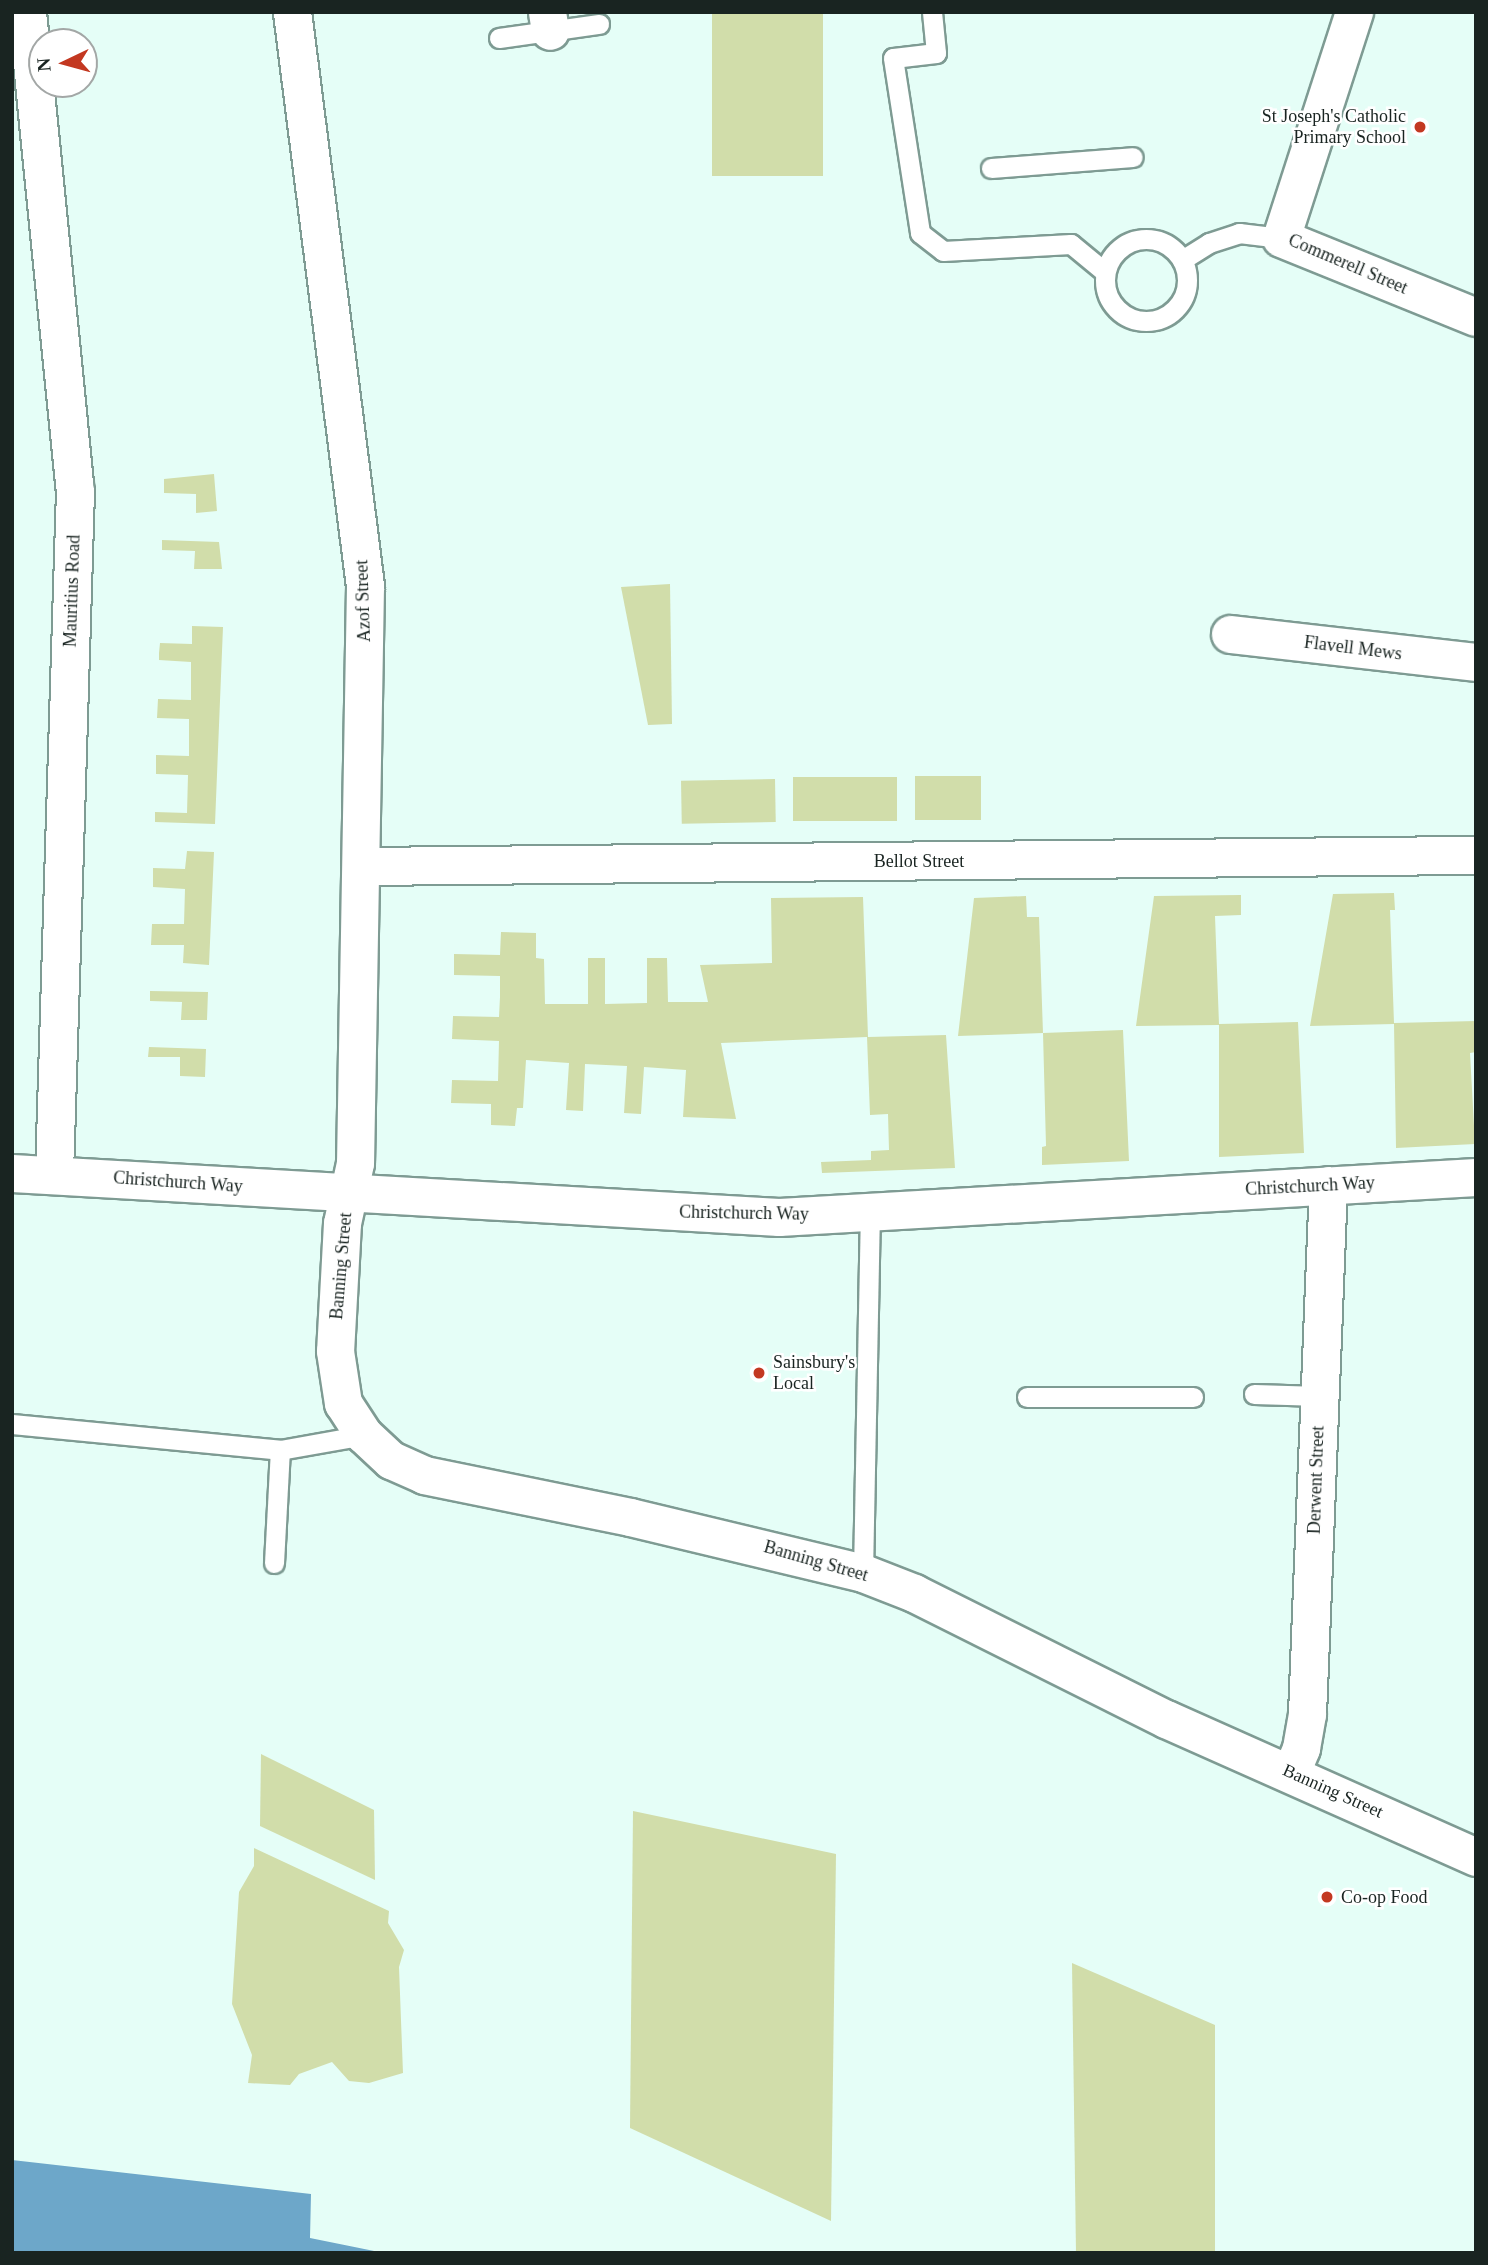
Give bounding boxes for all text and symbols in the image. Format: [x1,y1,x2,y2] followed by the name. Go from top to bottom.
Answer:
[28,28,98,98] north arrow
[33,57,55,72] text: N
[1262,106,1406,148] place label: St Joseph's Catholic Primary School
[1412,119,1428,135] marker: St Joseph's Catholic Primary School
[1285,229,1411,299] street label: Commerell Street
[59,534,85,648] street label: Mauritius Road
[351,559,375,643] street label: Azof Street
[1303,631,1403,665] street label: Flavell Mews
[874,850,964,872] street label: Bellot Street
[112,1167,244,1197] street label: Christchurch Way
[1245,1172,1375,1200] street label: Christchurch Way
[679,1201,809,1225] street label: Christchurch Way
[326,1212,356,1320] street label: Banning Street
[773,1352,855,1394] place label: Sainsbury's Local
[751,1365,767,1381] marker: Sainsbury's Local
[1303,1425,1329,1535] street label: Derwent Street
[761,1536,871,1586] street label: Banning Street
[1280,1759,1386,1823] street label: Banning Street
[1341,1886,1428,1908] place label: Co-op Food
[1319,1889,1335,1905] marker: Co-op Food

